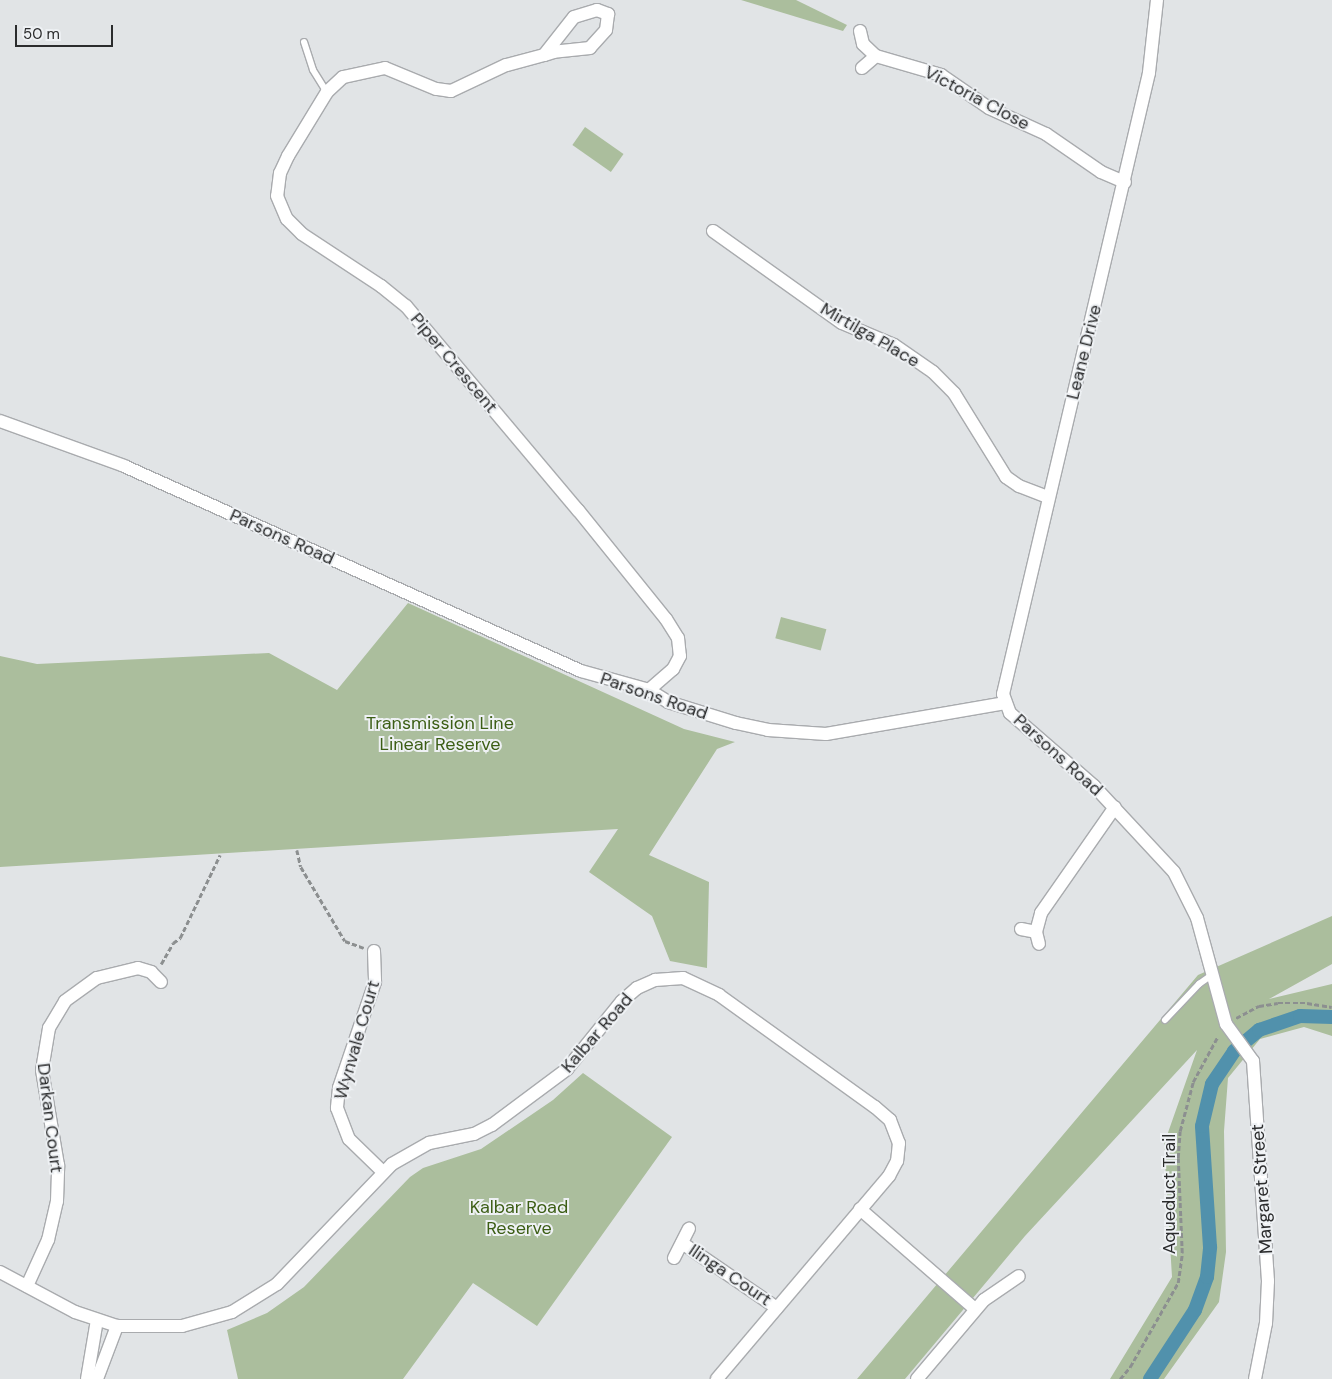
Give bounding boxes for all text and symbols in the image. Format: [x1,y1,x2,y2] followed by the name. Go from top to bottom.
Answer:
[18,15,115,47] scale bar
[23,24,60,44] text: 50 m
[921,61,1033,135] street label: Victoria Close
[817,298,923,372] street label: Mirtilga Place
[1062,302,1106,402] street label: Leane Drive
[406,309,502,417] street label: Piper Crescent
[226,504,338,570] street label: Parsons Road
[597,668,711,724] street label: Parsons Road
[1009,709,1107,801] street label: Parsons Road
[366,713,514,756] park label: Transmission Line Linear Reserve
[330,978,384,1102] street label: Wynvale Court
[557,989,637,1077] street label: Kalbar Road
[33,1062,67,1174] street label: Darkan Court
[1247,1123,1277,1255] street label: Margaret Street
[1158,1134,1180,1254] street label: Aqueduct Trail
[470,1197,568,1240] park label: Kalbar Road Reserve
[685,1239,775,1311] street label: Ilinga Court

